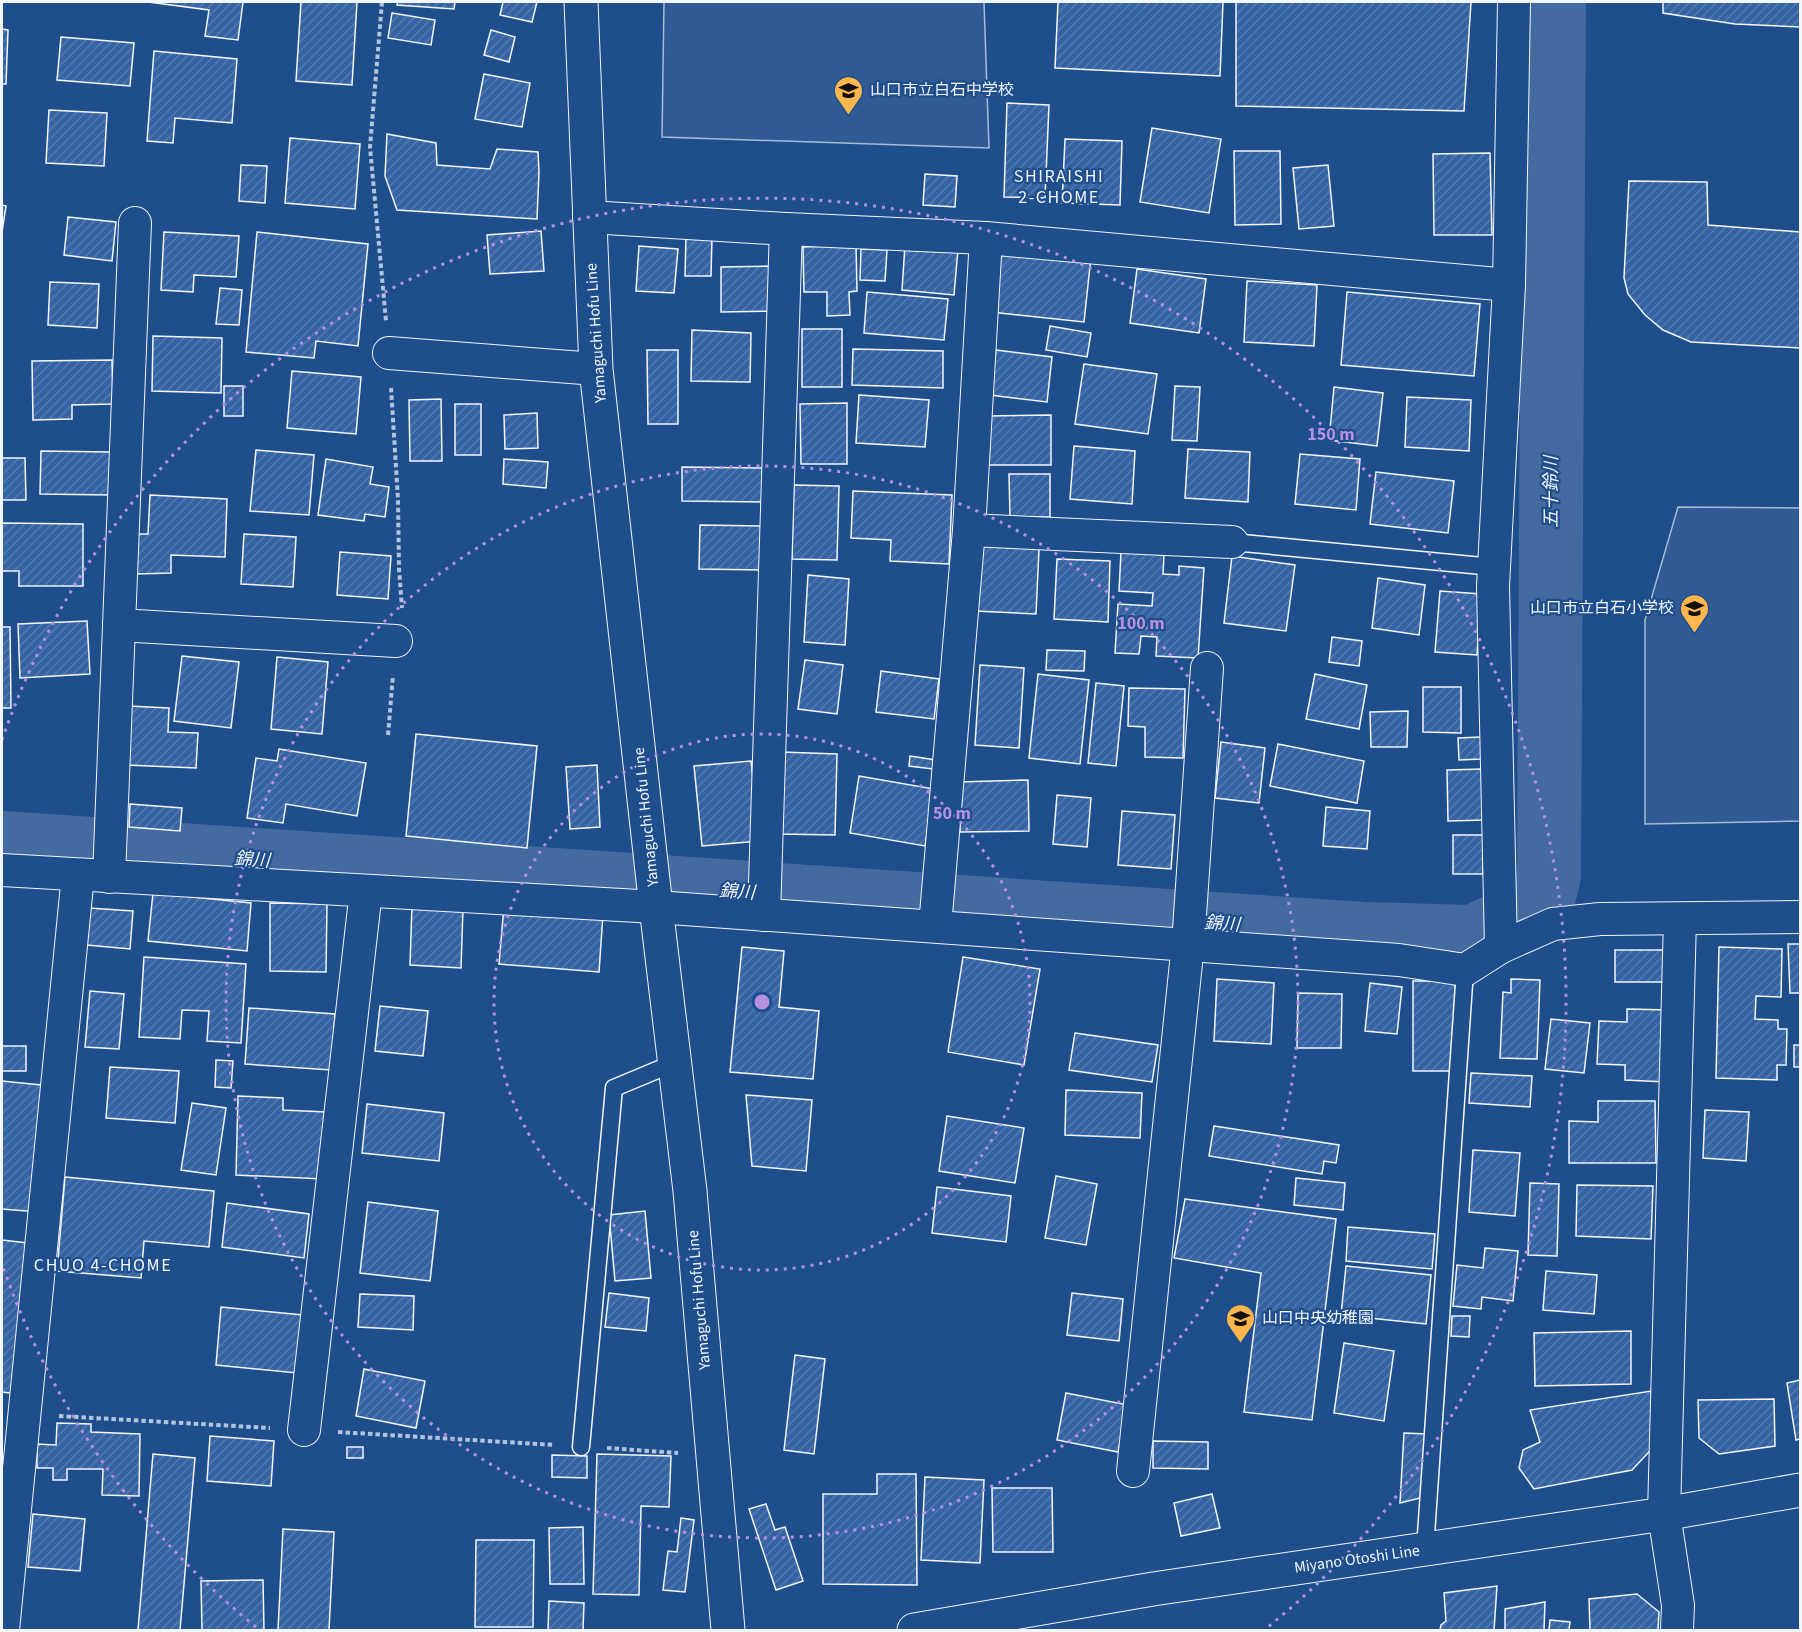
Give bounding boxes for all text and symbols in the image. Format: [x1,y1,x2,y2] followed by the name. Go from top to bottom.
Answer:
[833,74,865,116] school or university icon: 山口市立白石中学校
[870,79,1014,101] place label: 山口市立白石中学校
[1014,164,1104,210] district label: SHIRAISHI 2-CHOME
[580,262,612,405] street label: Yamaguchi Hofu Line
[1307,422,1355,447] text: 150 m
[1539,454,1564,528] water label: 五十鈴川
[1679,592,1711,634] school or university icon: 山口市立白石小学校
[1530,597,1674,619] place label: 山口市立白石小学校
[1117,611,1165,636] text: 100 m
[628,746,664,889] street label: Yamaguchi Hofu Line
[933,801,971,826] text: 50 m
[233,846,273,874] water label: 錦川
[718,878,758,906] water label: 錦川
[1203,910,1243,938] water label: 錦川
[752,992,772,1012] centre of rings
[682,1229,716,1372] street label: Yamaguchi Hofu Line
[34,1253,172,1278] district label: CHUO 4-CHOME
[1225,1302,1257,1344] school or university icon: 山口中央幼稚園
[1262,1307,1374,1329] place label: 山口中央幼稚園
[1293,1539,1421,1579] street label: Miyano Otoshi Line

